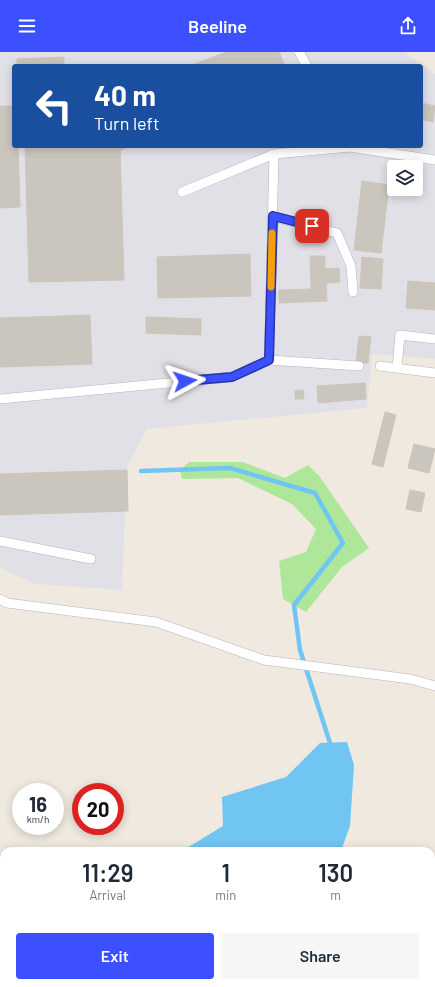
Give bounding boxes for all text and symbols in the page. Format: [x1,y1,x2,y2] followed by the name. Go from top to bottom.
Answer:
[16,15,38,37] icon: menu
[188,15,247,37] text: Beeline
[397,15,419,37] icon: share
[94,78,156,112] text: 40 m
[28,80,80,132] icon: left
[94,112,160,134] text: Turn left
[387,160,423,196] map controls
[387,160,423,196] button: layers
[295,209,329,243] pin
[301,215,323,237] icon: arrive
[164,360,206,402] position arrow
[72,783,124,835] speed limit sign: 20
[29,792,47,816] text: 16
[27,813,49,825] text: km/h
[82,858,133,887] text: 11:29
[222,858,230,887] text: 1
[318,858,353,887] text: 130
[89,887,126,903] text: Arrival
[215,887,236,903] text: min
[330,887,341,903] text: m
[16,933,214,979] button: Exit
[222,933,419,979] button: Share

